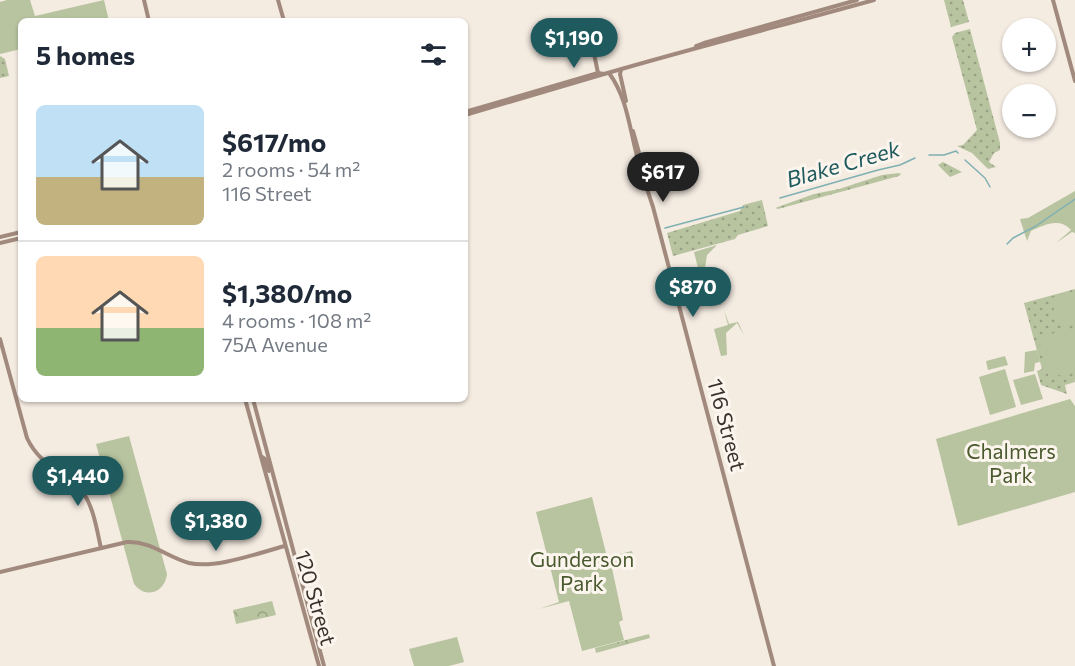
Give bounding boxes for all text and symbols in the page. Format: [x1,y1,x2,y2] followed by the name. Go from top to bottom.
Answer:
[525,18,623,69] pin: $1,190
[1002,18,1056,138] map controls
[1002,18,1056,72] button: +
[545,25,603,49] text: $1,190
[417,38,450,71] icon: filters
[36,39,135,70] text: 5 homes
[1002,84,1056,138] button: −
[222,126,326,157] text: $617/mo
[84,129,156,201] icon: home
[783,134,904,193] water label: Blake Creek
[627,152,699,203] pin: $617
[222,157,360,181] text: 2 rooms · 54 m²
[641,159,685,183] text: $617
[222,181,312,205] text: 116 Street
[657,267,729,318] pin: $870
[669,274,717,298] text: $870
[222,277,352,308] text: $1,380/mo
[84,280,156,352] icon: home
[222,308,371,332] text: 4 rooms · 108 m²
[222,332,328,356] text: 75A Avenue
[703,376,752,473] street label: 116 Street
[966,438,1056,487] park label: Chalmers Park
[29,456,127,507] pin: $1,440
[46,463,110,487] text: $1,440
[167,501,265,552] pin: $1,380
[185,508,247,532] text: $1,380
[530,546,634,595] park label: Gunderson Park
[291,547,342,648] street label: 120 Street

